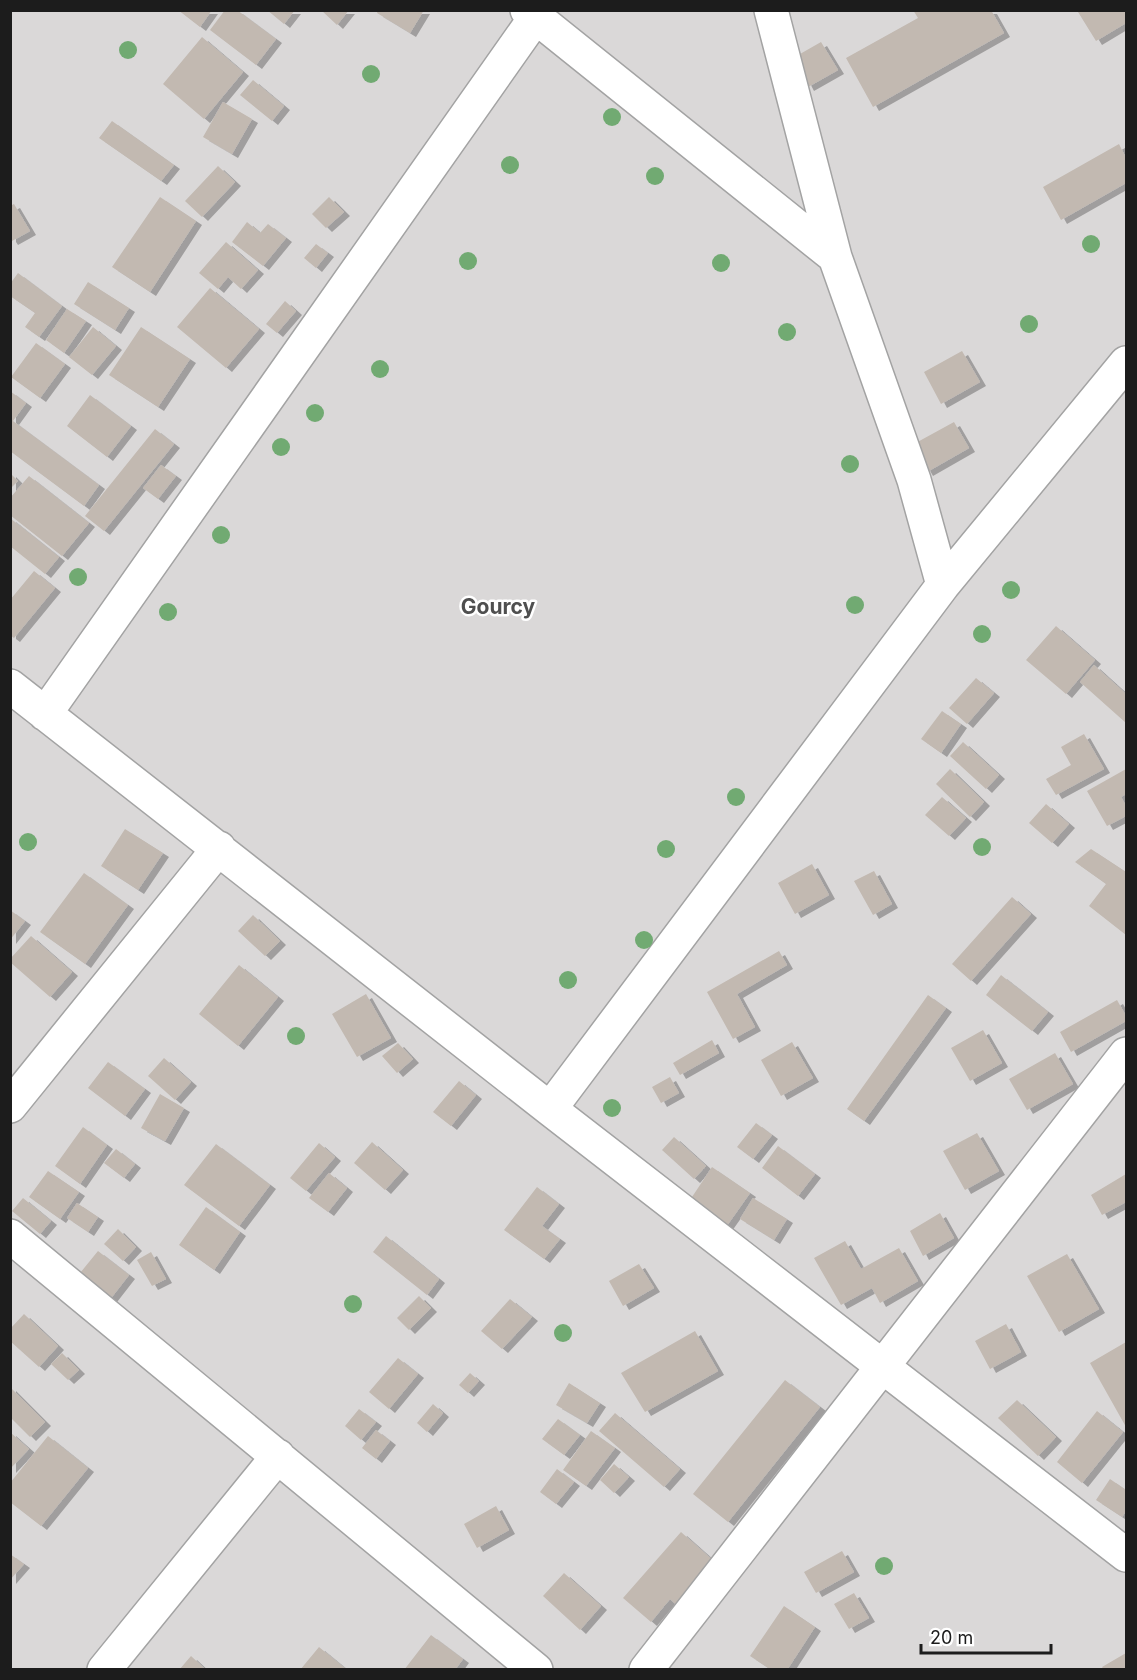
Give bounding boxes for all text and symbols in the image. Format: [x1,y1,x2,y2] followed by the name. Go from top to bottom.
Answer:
[461,594,536,619] district label: Gourcy
[921,1617,1052,1655] scale bar
[930,1627,973,1648] text: 20 m

